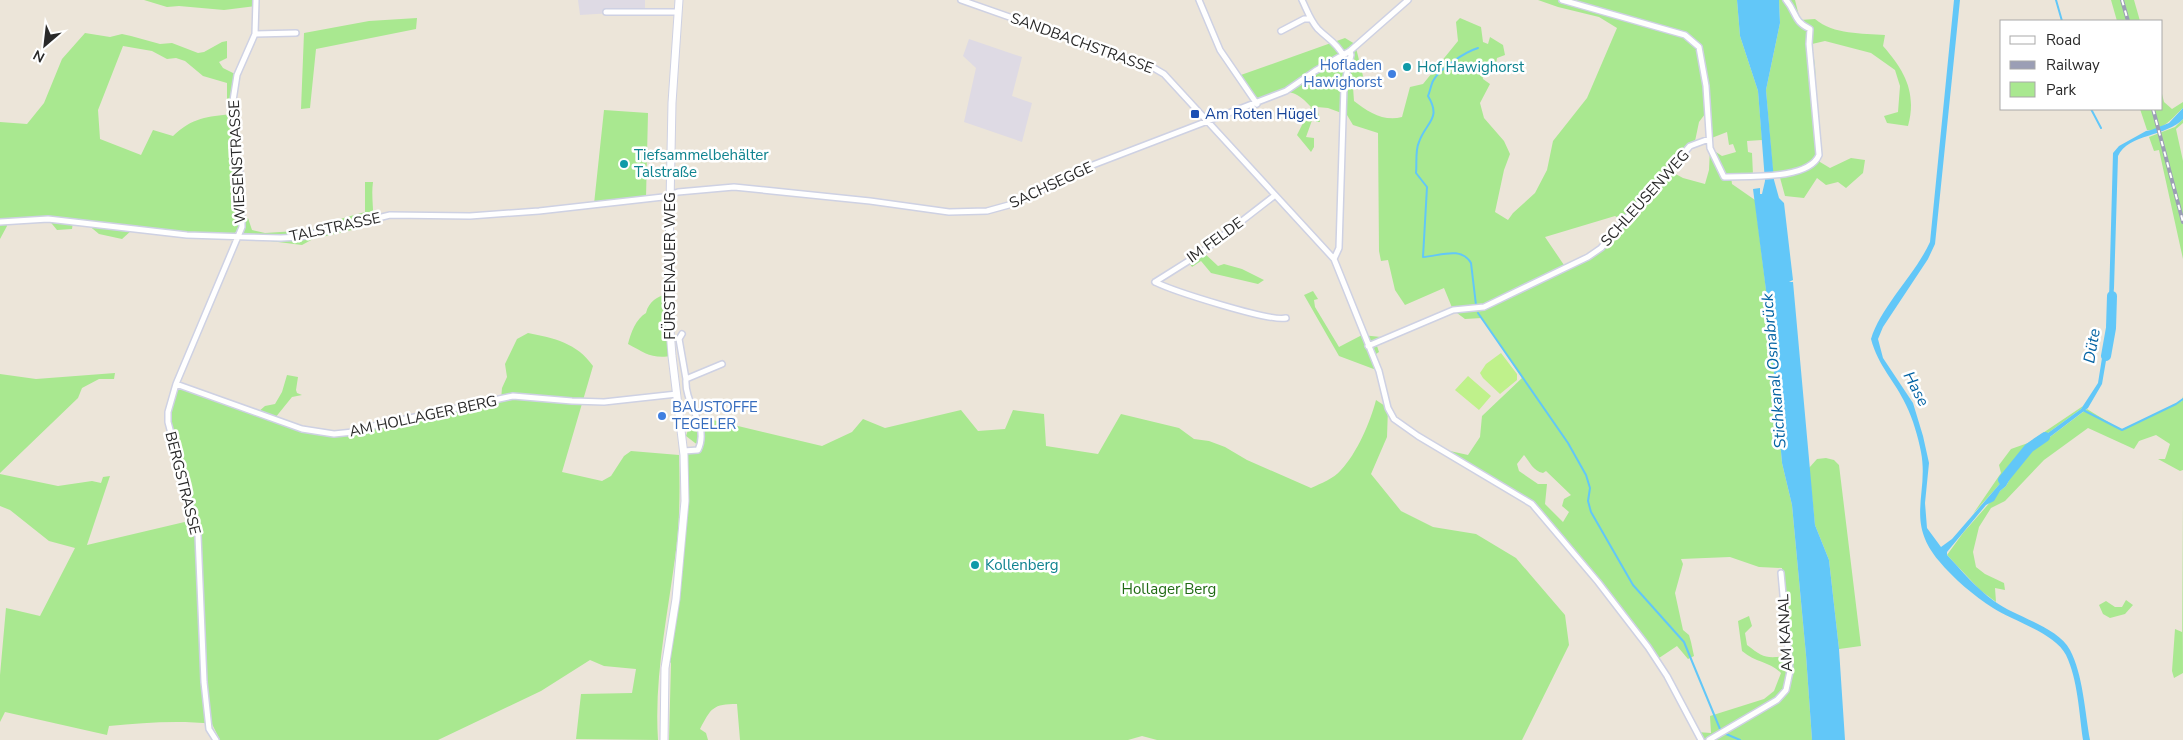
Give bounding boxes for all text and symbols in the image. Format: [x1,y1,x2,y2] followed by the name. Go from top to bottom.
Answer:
[1008,8,1156,78] street label: SANDBACHSTRASSE
[20,20,70,70] north arrow
[2000,20,2163,110] legend
[2046,30,2081,50] text: Road
[30,45,48,67] text: N
[1303,55,1383,92] place label: Hofladen Hawighorst
[2046,55,2100,75] text: Railway
[1417,57,1525,77] place label: Hof Hawighorst
[1401,61,1413,73] marker: Hof Hawighorst
[1386,68,1398,80] marker: Hofladen Hawighorst
[2046,80,2076,100] text: Park
[224,100,250,224] street label: WIESENSTRASSE
[1205,104,1318,124] place label: Am Roten Hügel
[1189,108,1201,120] marker: Am Roten Hügel
[634,145,769,182] place label: Tiefsammelbehälter Talstraße
[1596,145,1694,251] street label: SCHLEUSENWEG
[1006,157,1096,213] street label: SACHSEGGE
[618,158,630,170] marker: Tiefsammelbehälter Talstraße
[660,192,680,340] street label: FÜRSTENAUER WEG
[288,208,382,246] street label: TALSTRASSE
[1183,213,1247,267] street label: IM FELDE
[1756,292,1792,449] water label: Stichkanal Osnabrück
[2078,326,2106,365] water label: Düte
[1898,368,1935,411] water label: Hase
[347,391,499,441] street label: AM HOLLAGER BERG
[672,397,758,434] place label: BAUSTOFFE TEGELER
[656,410,668,422] marker: BAUSTOFFE TEGELER
[161,429,205,537] street label: BERGSTRASSE
[985,555,1059,575] place label: Kollenberg
[969,559,981,571] marker: Kollenberg
[1122,579,1216,599] park label: Hollager Berg
[1773,594,1797,672] street label: AM KANAL

